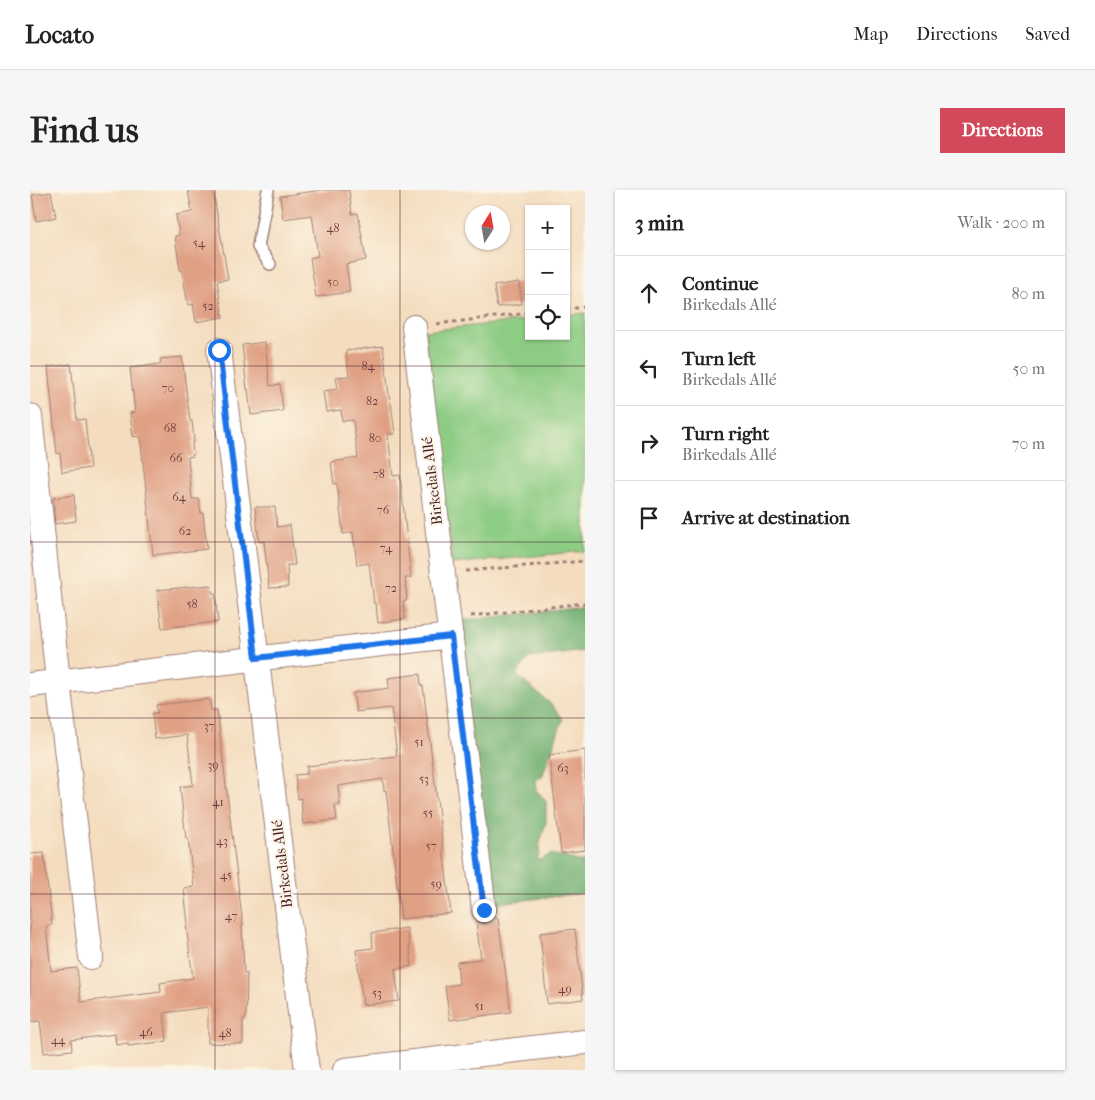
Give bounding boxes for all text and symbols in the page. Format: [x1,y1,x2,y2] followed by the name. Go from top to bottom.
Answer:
[25,21,94,49] text: Locato
[854,24,888,45] text: Map
[916,24,997,45] text: Directions
[1025,24,1070,45] text: Saved
[940,108,1065,153] button: Directions
[30,110,139,151] text: Find us
[465,205,510,250] north arrow
[525,205,570,340] map controls
[525,205,570,250] button: +
[635,211,684,235] text: 3 min
[958,213,1045,232] text: Walk · 200 m
[326,221,340,235] house number: 48
[193,236,206,250] house number: 54
[525,250,570,295] button: −
[682,273,758,295] text: Continue
[327,275,339,289] house number: 50
[635,279,663,307] icon: ahead
[1011,284,1045,303] text: 80 m
[525,295,570,340] button: locate
[682,295,777,314] text: Birkedals Allé
[202,299,214,313] house number: 52
[208,339,231,362] route start
[682,348,756,370] text: Turn left
[635,354,663,382] icon: left
[361,359,375,373] house number: 84
[1013,359,1045,378] text: 50 m
[682,370,777,389] text: Birkedals Allé
[162,381,174,395] house number: 70
[366,394,378,408] house number: 82
[164,421,176,435] house number: 68
[682,423,769,445] text: Turn right
[635,429,663,457] icon: right
[369,431,381,445] house number: 80
[1012,434,1045,453] text: 70 m
[418,435,446,526] street label: Birkedals Allé
[682,445,777,464] text: Birkedals Allé
[170,451,183,465] house number: 66
[373,467,385,481] house number: 78
[172,490,187,504] house number: 64
[377,503,390,517] house number: 76
[635,504,663,532] icon: arrive
[682,507,850,529] text: Arrive at destination
[179,524,191,538] house number: 62
[380,541,393,555] house number: 74
[385,581,397,595] house number: 72
[186,597,198,611] house number: 58
[204,719,215,733] house number: 37
[414,735,424,749] house number: 51
[207,758,219,772] house number: 39
[557,761,569,775] house number: 63
[419,772,429,786] house number: 53
[212,795,224,809] house number: 41
[423,806,433,820] house number: 55
[268,818,296,909] street label: Birkedals Allé
[216,834,228,848] house number: 43
[426,839,437,853] house number: 57
[220,868,232,882] house number: 45
[430,877,442,891] house number: 59
[473,899,496,922] route end
[225,909,237,923] house number: 47
[558,982,572,996] house number: 49
[372,986,382,1000] house number: 53
[474,999,484,1013] house number: 51
[139,1025,153,1039] house number: 46
[218,1026,232,1040] house number: 48
[51,1033,66,1047] house number: 44

